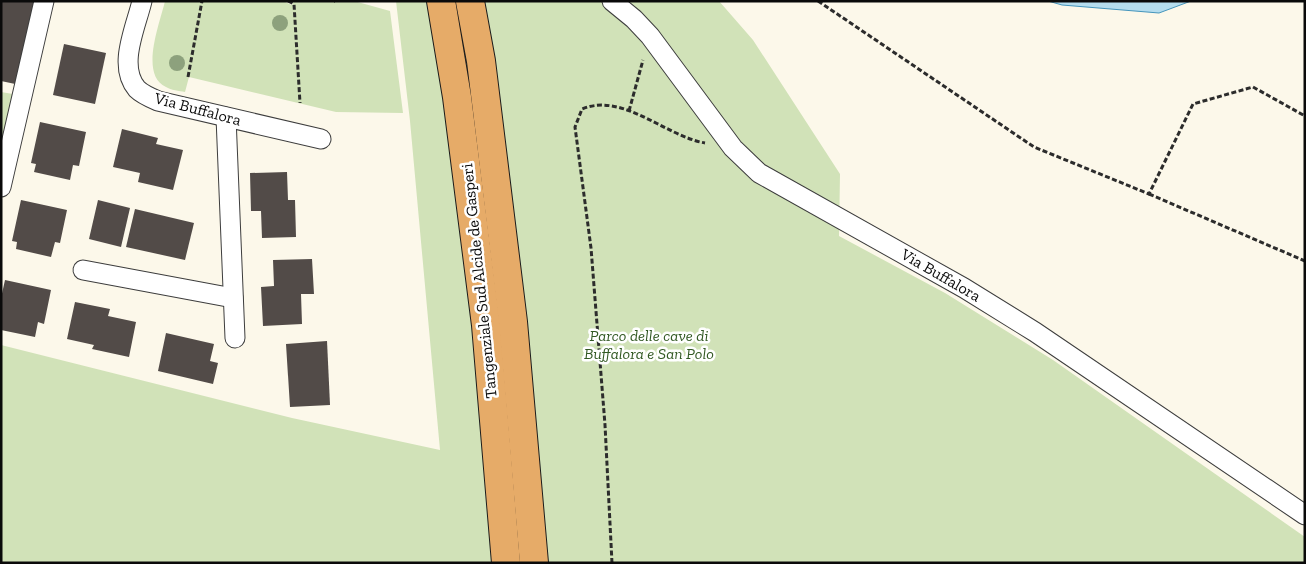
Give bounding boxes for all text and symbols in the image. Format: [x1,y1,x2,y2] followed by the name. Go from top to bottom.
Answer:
[152,88,244,130] street label: Via Buffalora
[457,162,501,399] street label: Tangenziale Sud Alcide de Gasperi
[897,244,985,306] street label: Via Buffalora
[584,326,714,363] park label: Parco delle cave di Buffalora e San Polo

